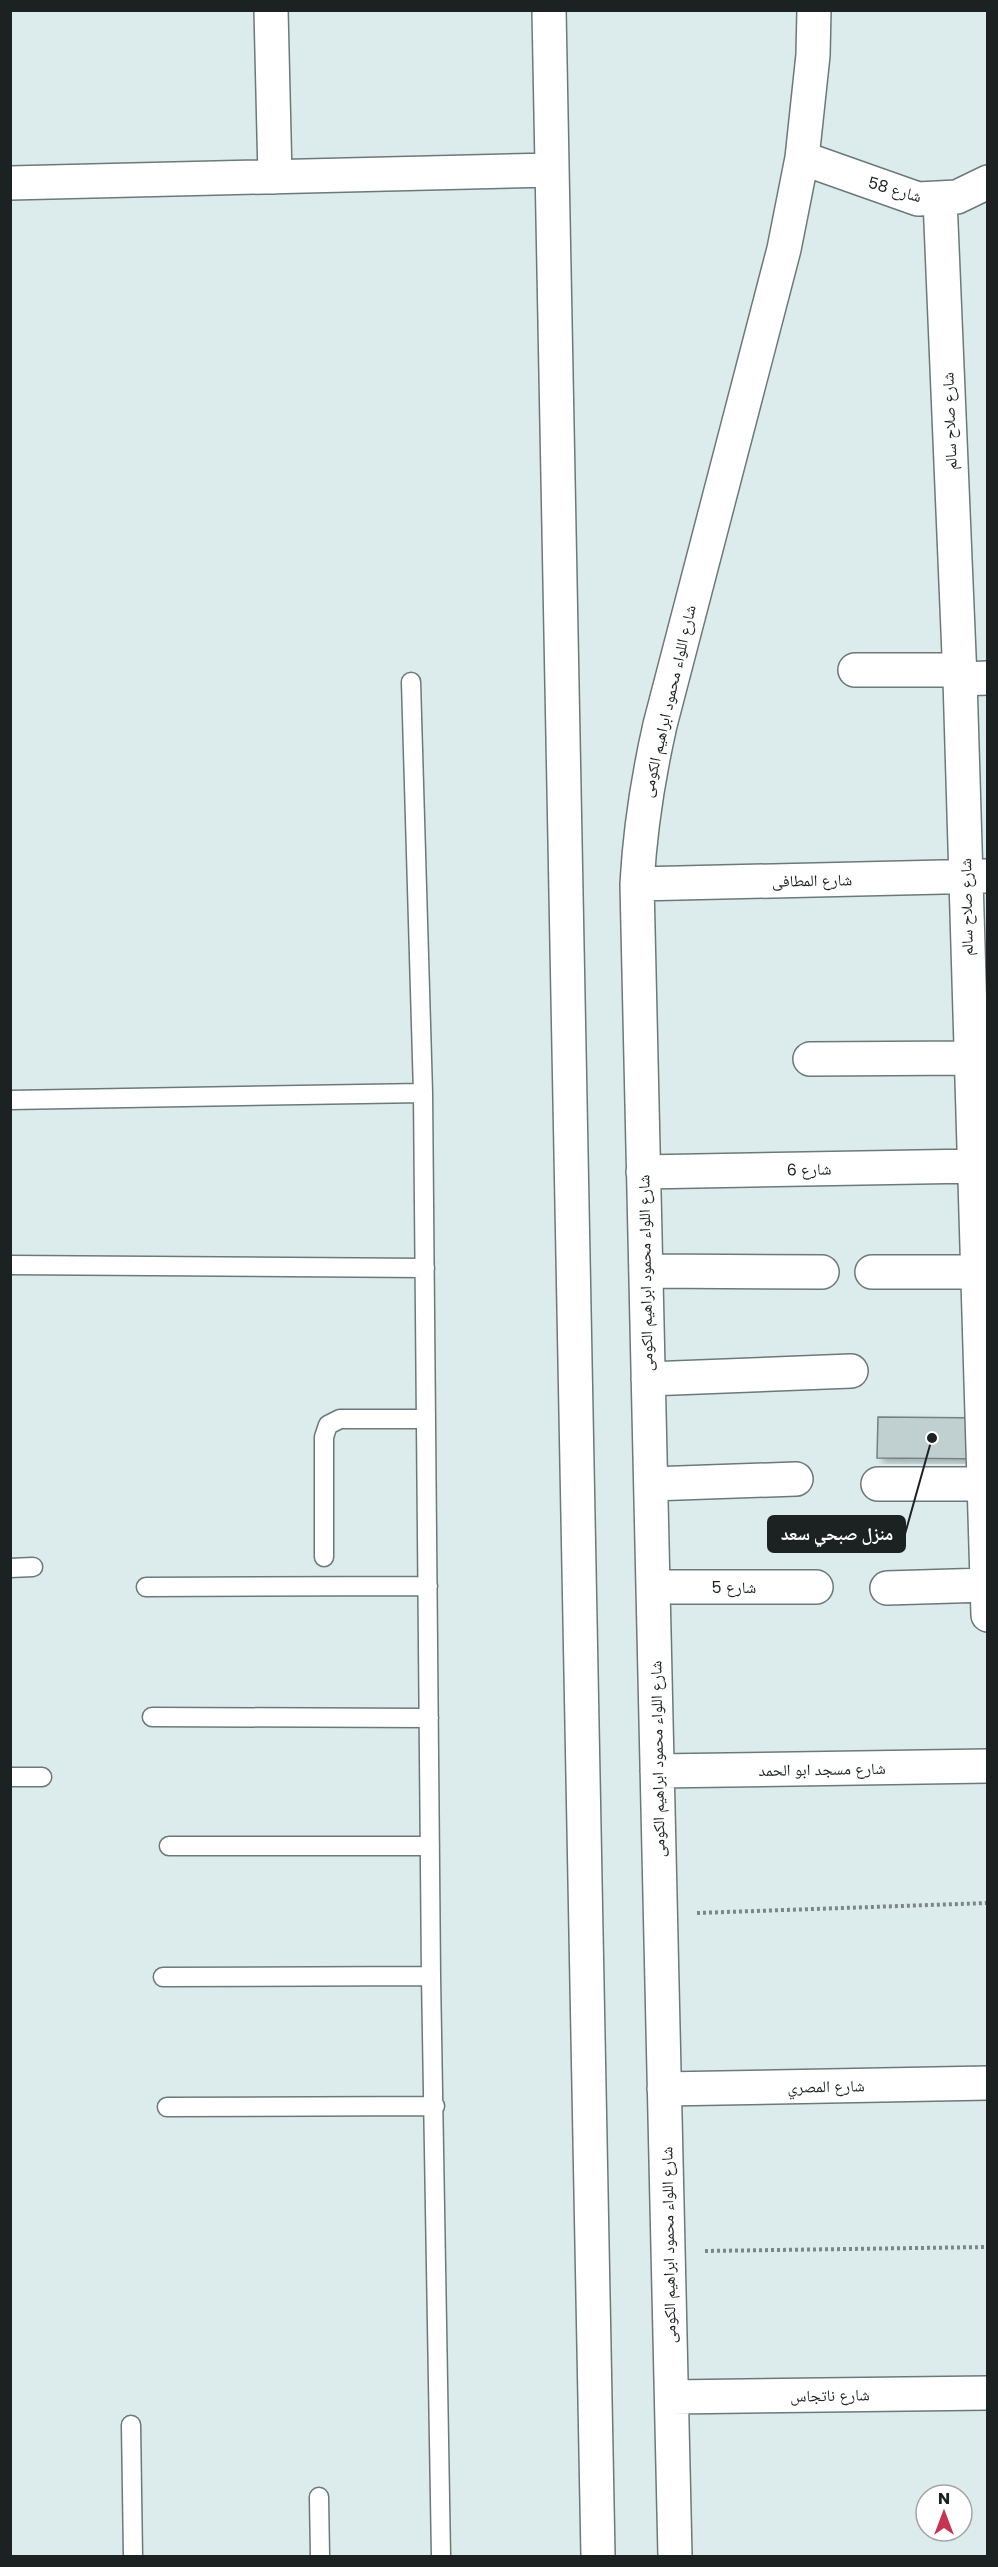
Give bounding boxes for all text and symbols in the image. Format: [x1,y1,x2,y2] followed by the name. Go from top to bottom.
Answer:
[865,171,924,208] street label: شارع 58
[936,372,963,470] street label: شارع صلاح سالم
[635,603,702,800] street label: شارع اللواء محمود ابراهيم الكومى
[954,858,979,956] street label: شارع صلاح سالم
[772,868,852,893] street label: شارع المطافى
[786,1158,832,1181] street label: شارع 6
[632,1174,659,1372] street label: شارع اللواء محمود ابراهيم الكومى
[768,1516,905,1552] callout: منزل صبحي سعد
[781,1521,893,1548] text: منزل صبحي سعد
[712,1576,756,1599] street label: شارع 5
[644,1660,671,1858] street label: شارع اللواء محمود ابراهيم الكومى
[758,1757,886,1782] street label: شارع مسجد ابو الحمد
[787,2074,865,2100] street label: شارع المصري
[655,2146,682,2344] street label: شارع اللواء محمود ابراهيم الكومى
[790,2383,870,2408] street label: شارع ناتجاس
[914,2483,974,2543] north arrow
[938,2487,950,2510] text: N

